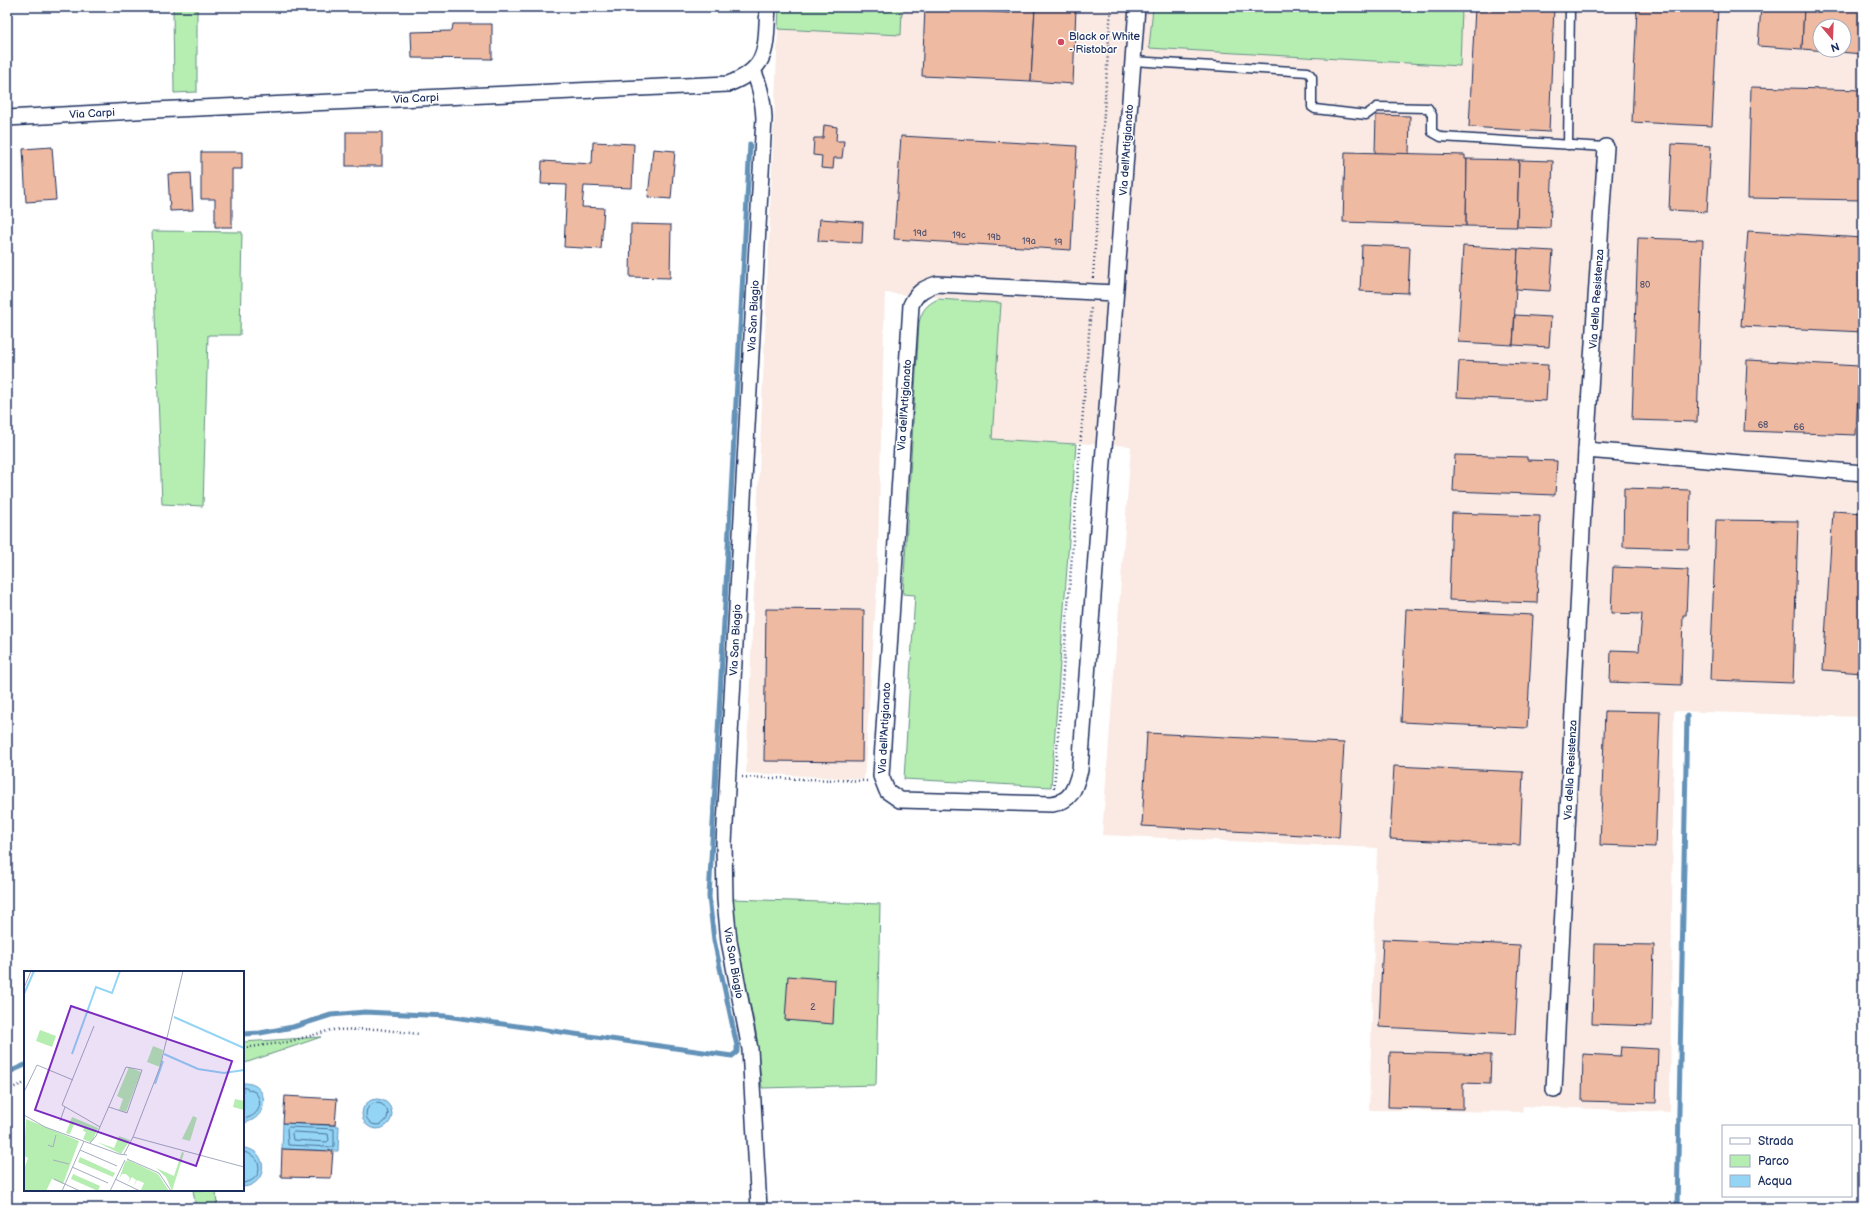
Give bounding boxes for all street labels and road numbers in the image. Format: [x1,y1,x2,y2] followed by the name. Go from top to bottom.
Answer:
[393,91,439,106] street label: Via Carpi
[1117,104,1136,196] street label: Via dell'Artigianato
[69,106,115,121] street label: Via Carpi
[1587,249,1606,350] street label: Via della Resistenza
[745,280,762,352] street label: Via San Biagio
[895,359,914,451] street label: Via dell'Artigianato
[727,604,744,676] street label: Via San Biagio
[876,682,893,774] street label: Via dell'Artigianato
[1561,720,1580,820] street label: Via della Resistenza
[721,927,746,1000] street label: Via San Biagio

